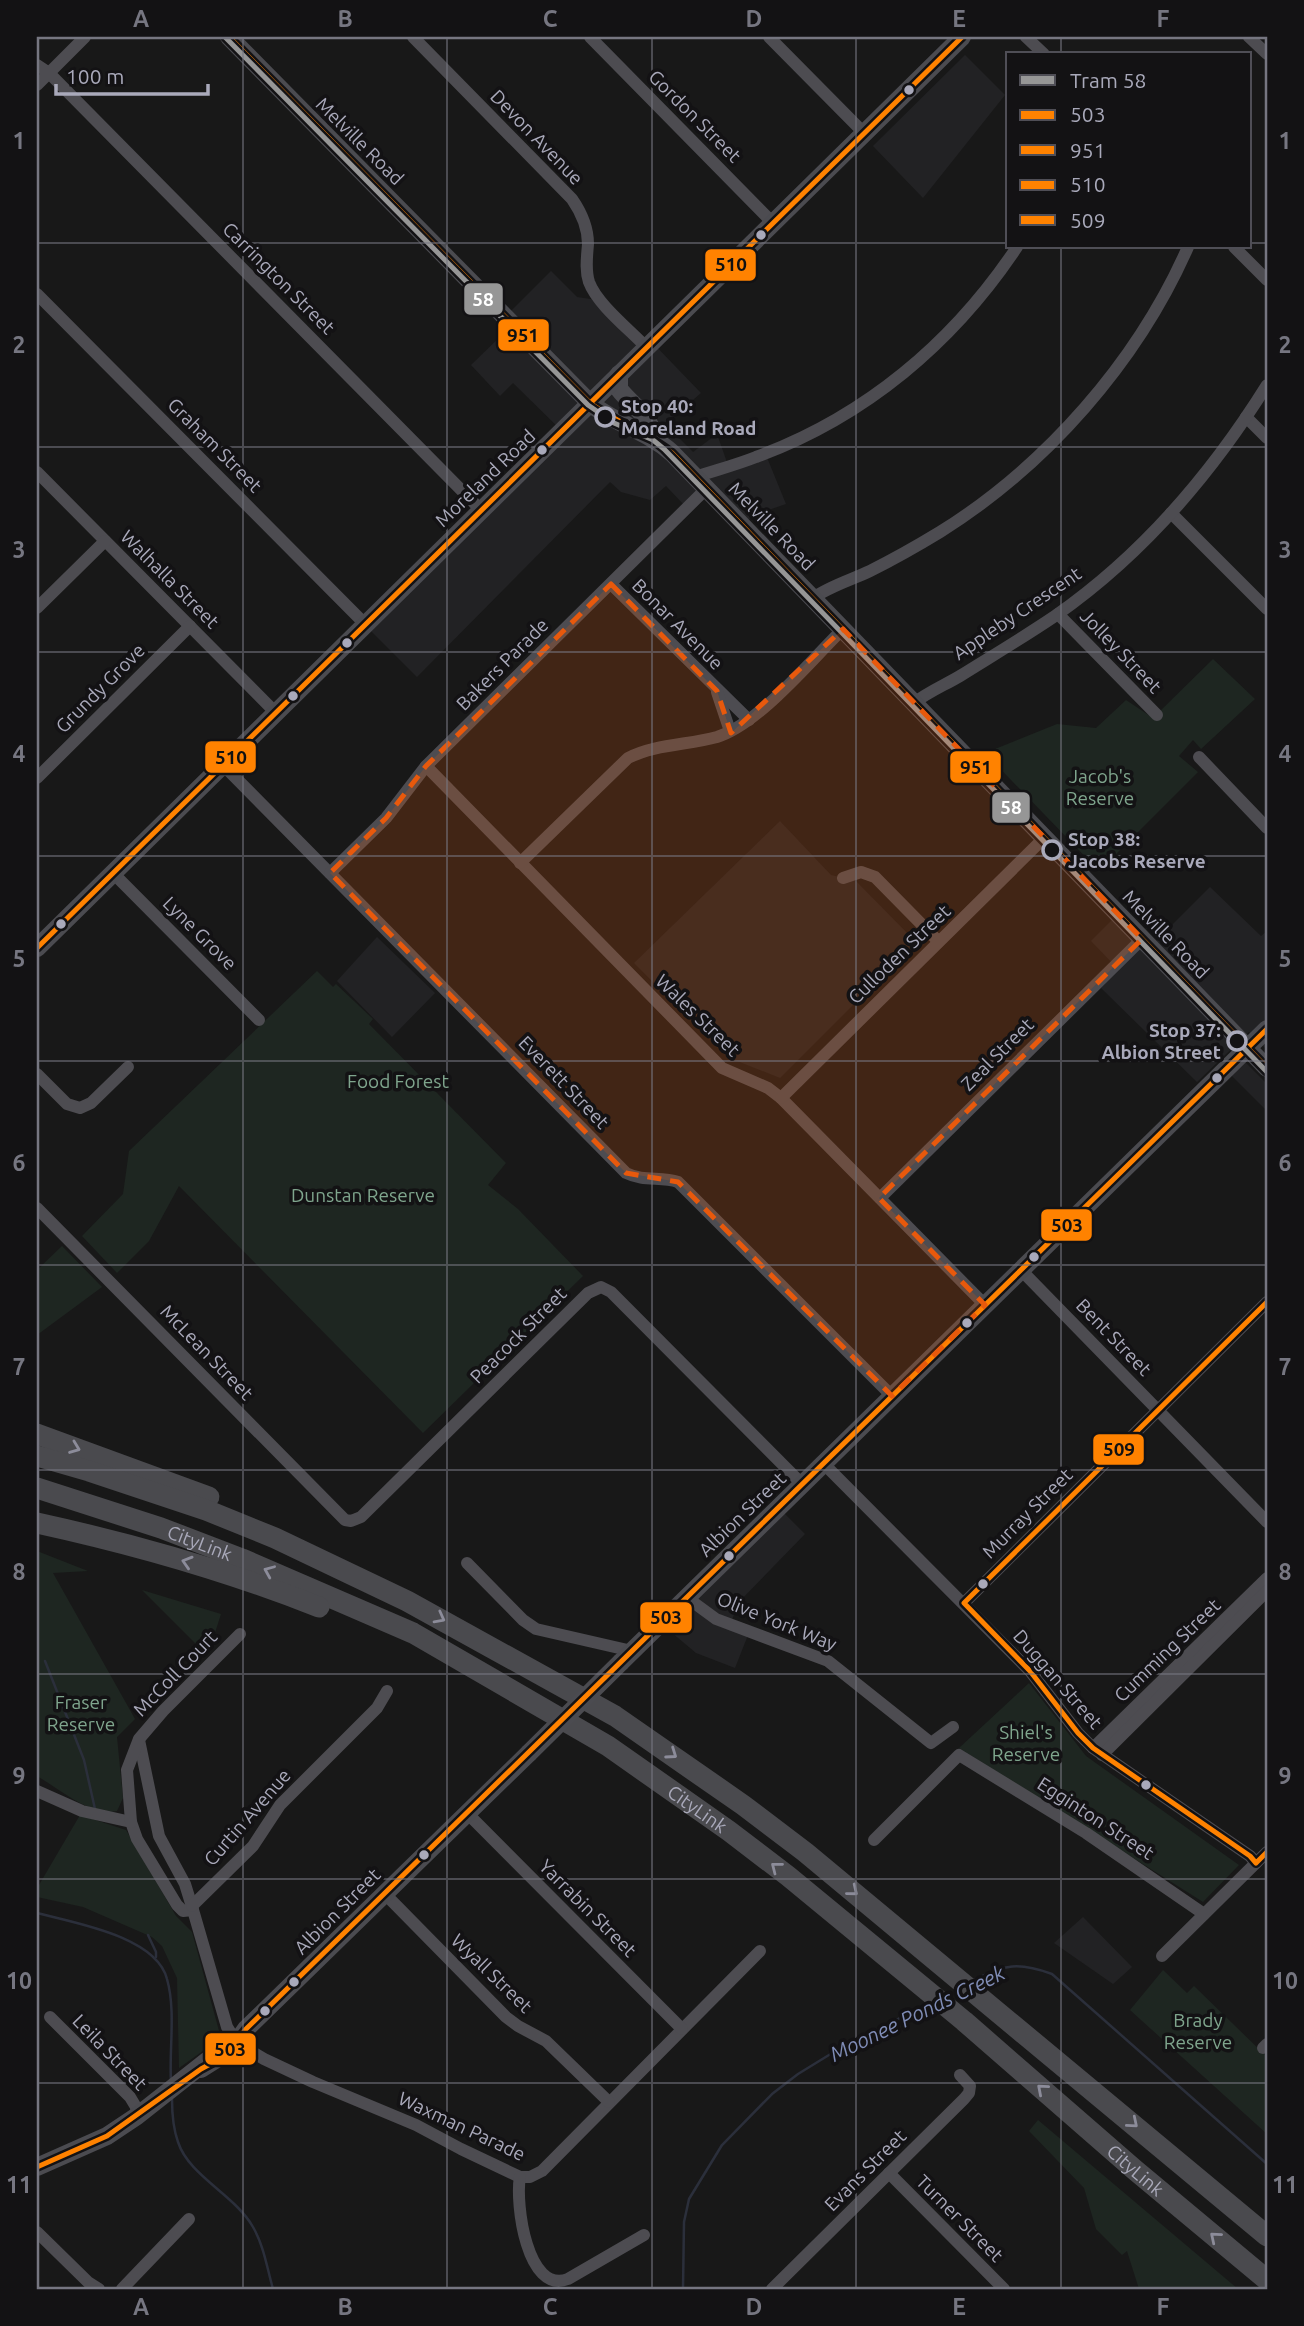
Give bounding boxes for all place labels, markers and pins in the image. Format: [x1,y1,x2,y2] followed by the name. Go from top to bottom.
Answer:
[902,83,916,97] unlabelled marker
[754,228,768,242] unlabelled marker
[621,395,756,439] place label: Stop 40: Moreland Road
[595,407,615,427] marker: Stop 40: Moreland Road
[535,443,549,457] unlabelled marker
[340,636,354,650] unlabelled marker
[286,689,300,703] unlabelled marker
[1068,828,1206,872] place label: Stop 38: Jacobs Reserve
[1042,840,1062,860] marker: Stop 38: Jacobs Reserve
[54,917,68,931] unlabelled marker
[1101,1019,1221,1063] place label: Stop 37: Albion Street
[1227,1031,1247,1051] marker: Stop 37: Albion Street
[1210,1071,1224,1085] unlabelled marker
[1027,1250,1041,1264] unlabelled marker
[960,1316,974,1330] unlabelled marker
[722,1549,736,1563] unlabelled marker
[976,1577,990,1591] unlabelled marker
[1139,1778,1153,1792] unlabelled marker
[417,1848,431,1862] unlabelled marker
[287,1975,301,1989] unlabelled marker
[258,2004,272,2018] unlabelled marker

